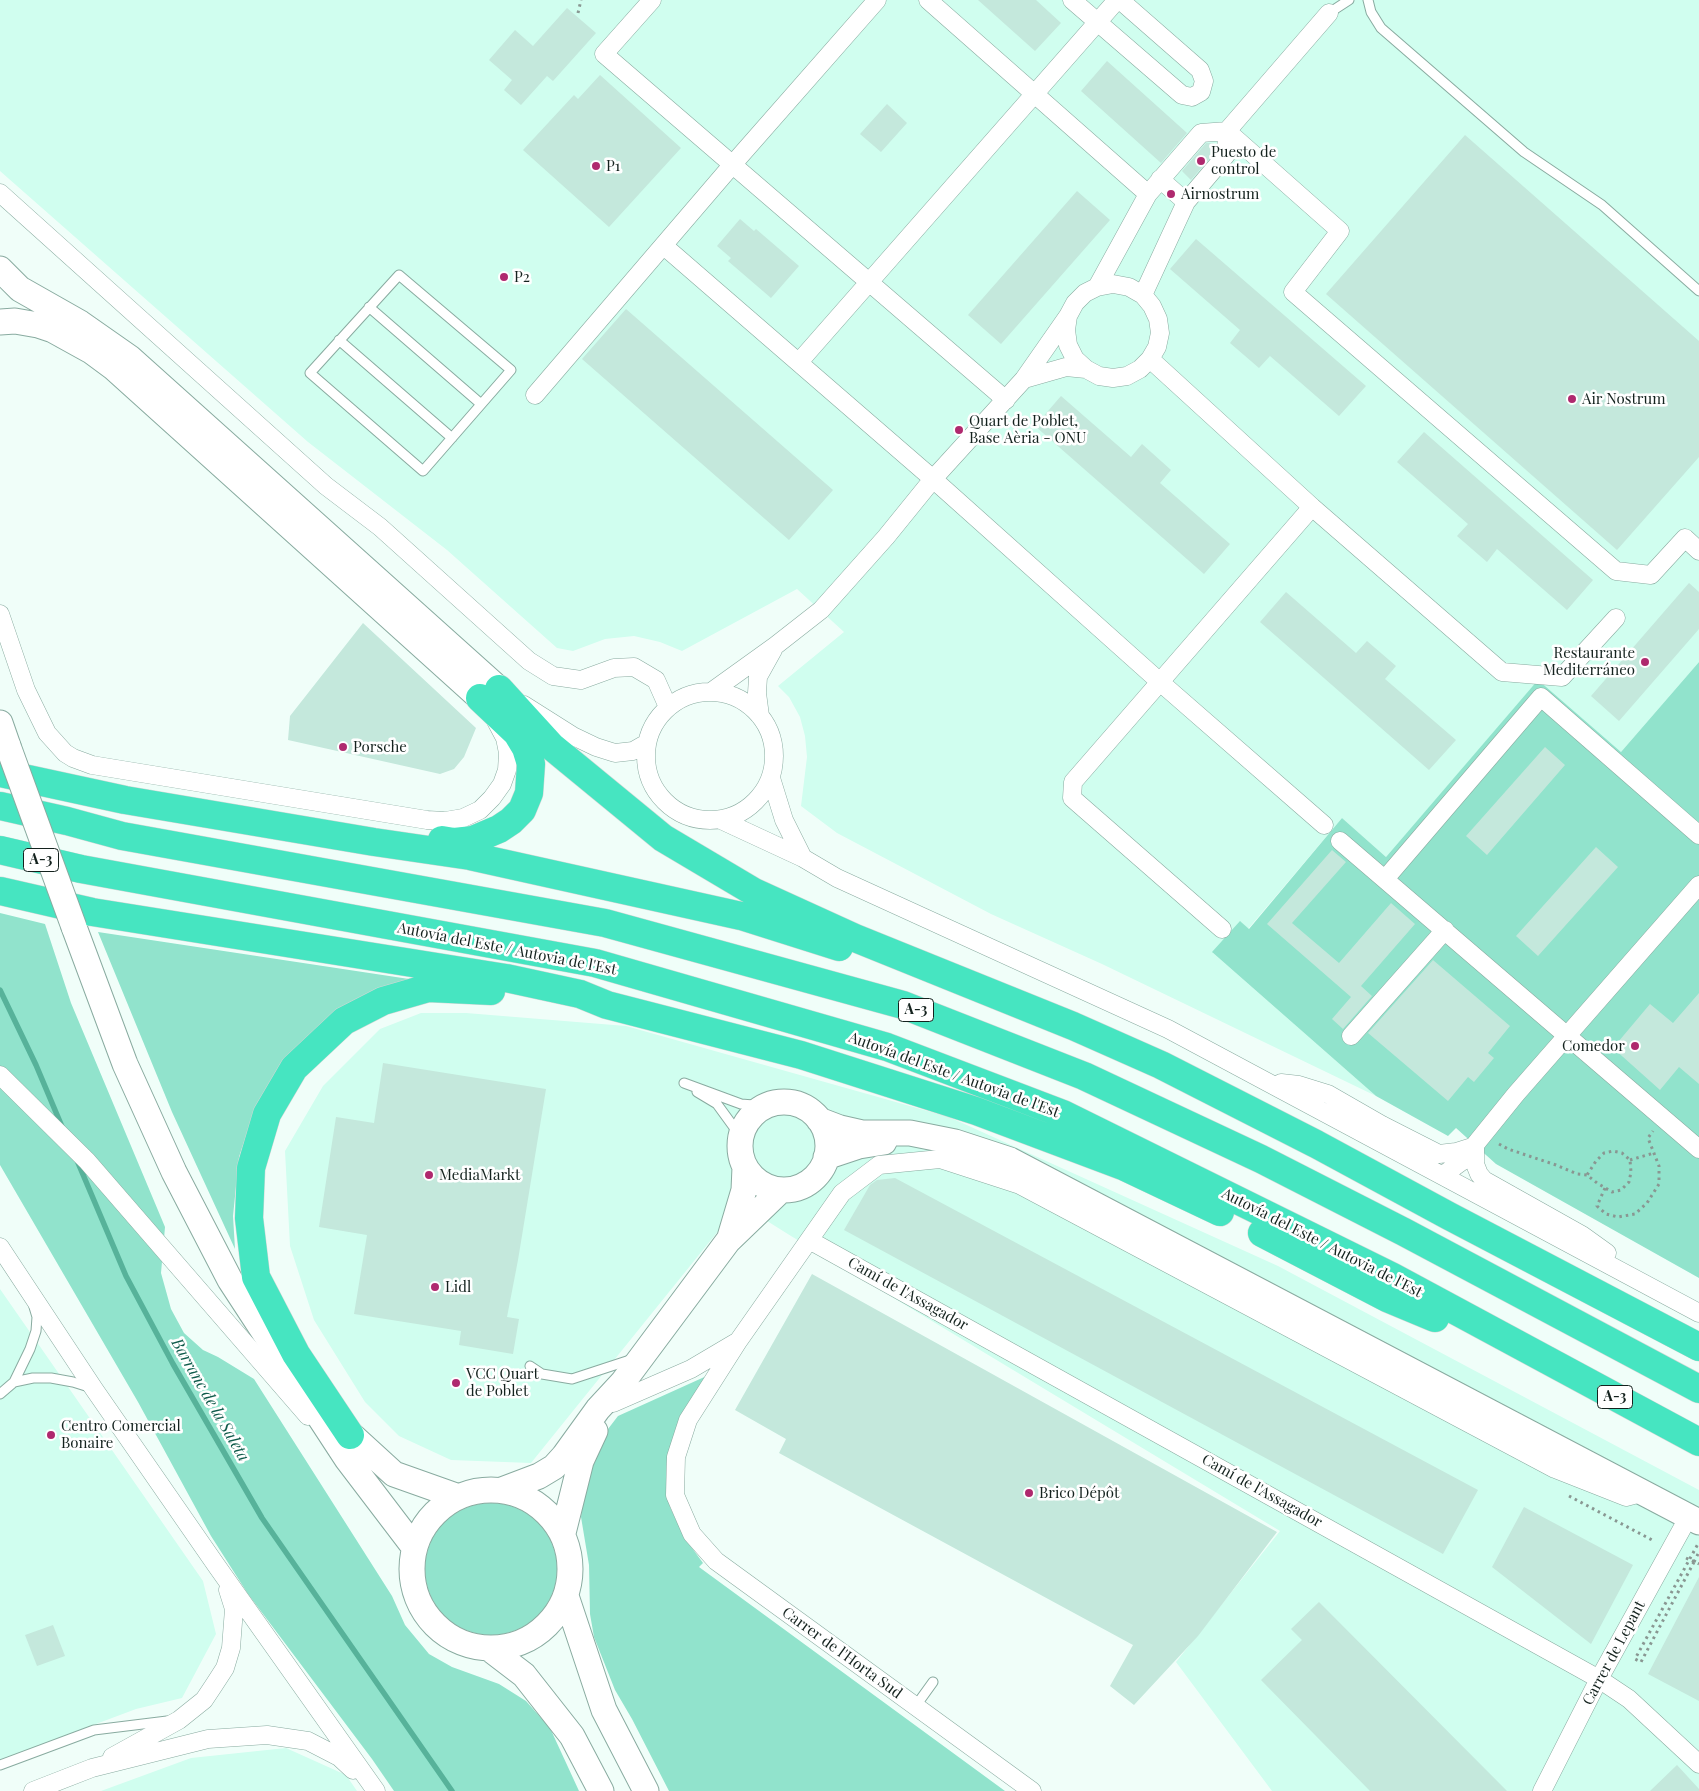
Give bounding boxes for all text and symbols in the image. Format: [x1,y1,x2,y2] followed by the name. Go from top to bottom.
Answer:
[1211,143,1276,178] place label: Puesto de control
[1195,155,1207,167] marker: Puesto de control
[606,157,620,175] place label: P1
[590,160,602,172] marker: P1
[1181,185,1259,203] place label: Airnostrum
[1165,188,1177,200] marker: Airnostrum
[514,268,530,286] place label: P2
[498,271,510,283] marker: P2
[1582,390,1666,408] place label: Air Nostrum
[1566,393,1578,405] marker: Air Nostrum
[969,412,1086,447] place label: Quart de Poblet, Base Aèria - ONU
[953,424,965,436] marker: Quart de Poblet, Base Aèria - ONU
[1543,644,1635,679] place label: Restaurante Mediterráneo
[1639,656,1651,668] marker: Restaurante Mediterráneo
[353,738,407,756] place label: Porsche
[337,741,349,753] marker: Porsche
[23,848,58,872] road number: A-3
[396,919,618,979] street label: Autovía del Este / Autovia de l'Est
[898,998,934,1022] road number: A-3
[846,1028,1062,1122] street label: Autovía del Este / Autovia de l'Est
[1562,1037,1625,1055] place label: Comedor
[1629,1040,1641,1052] marker: Comedor
[439,1166,520,1184] place label: MediaMarkt
[423,1169,435,1181] marker: MediaMarkt
[1219,1184,1425,1302] street label: Autovía del Este / Autovia de l'Est
[845,1253,971,1335] street label: Camí de l'Assagador
[445,1278,471,1296] place label: Lidl
[429,1281,441,1293] marker: Lidl
[167,1335,253,1465] water label: Barranc de la Saleta
[466,1365,539,1400] place label: VCC Quart de Poblet
[450,1377,462,1389] marker: VCC Quart de Poblet
[1598,1385,1632,1408] road number: A-3
[61,1417,181,1452] place label: Centro Comercial Bonaire
[45,1429,57,1441] marker: Centro Comercial Bonaire
[1199,1450,1325,1532] street label: Camí de l'Assagador
[1039,1484,1119,1502] place label: Brico Dépôt
[1023,1487,1035,1499] marker: Brico Dépôt
[1579,1598,1649,1708] street label: Carrer de Lepant
[778,1603,906,1703] street label: Carrer de l'Horta Sud

